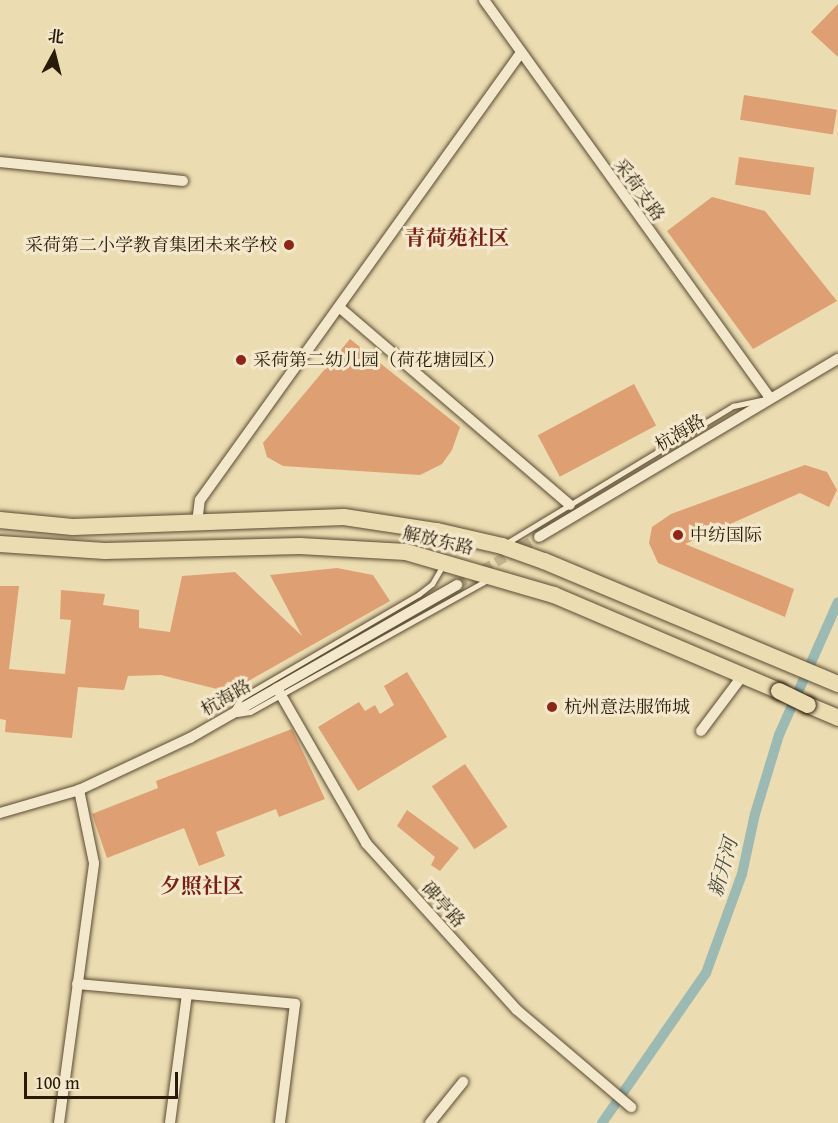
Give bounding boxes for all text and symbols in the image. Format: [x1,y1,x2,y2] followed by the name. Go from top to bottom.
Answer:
[47,23,66,49] text: 北
[24,24,84,84] north arrow
[609,155,669,225] street label: 采荷支路
[405,225,509,251] district label: 青荷苑社区
[25,234,277,256] place label: 采荷第二小学教育集团未来学校
[282,238,296,252] marker: 采荷第二小学教育集团未来学校
[253,349,505,371] place label: 采荷第二幼儿园（荷花塘园区）
[234,353,248,367] marker: 采荷第二幼儿园（荷花塘园区）
[651,410,709,456] street label: 杭海路
[400,522,476,560] street label: 解放东路
[690,524,762,546] place label: 中纺国际
[671,528,685,542] marker: 中纺国际
[197,675,255,721] street label: 杭海路
[564,696,690,718] place label: 杭州意法服饰城
[545,700,559,714] marker: 杭州意法服饰城
[702,835,742,899] water label: 新开河
[160,873,244,899] district label: 夕照社区
[417,878,469,932] street label: 碑亭路
[27,1060,182,1098] scale bar
[35,1069,80,1096] text: 100 m

